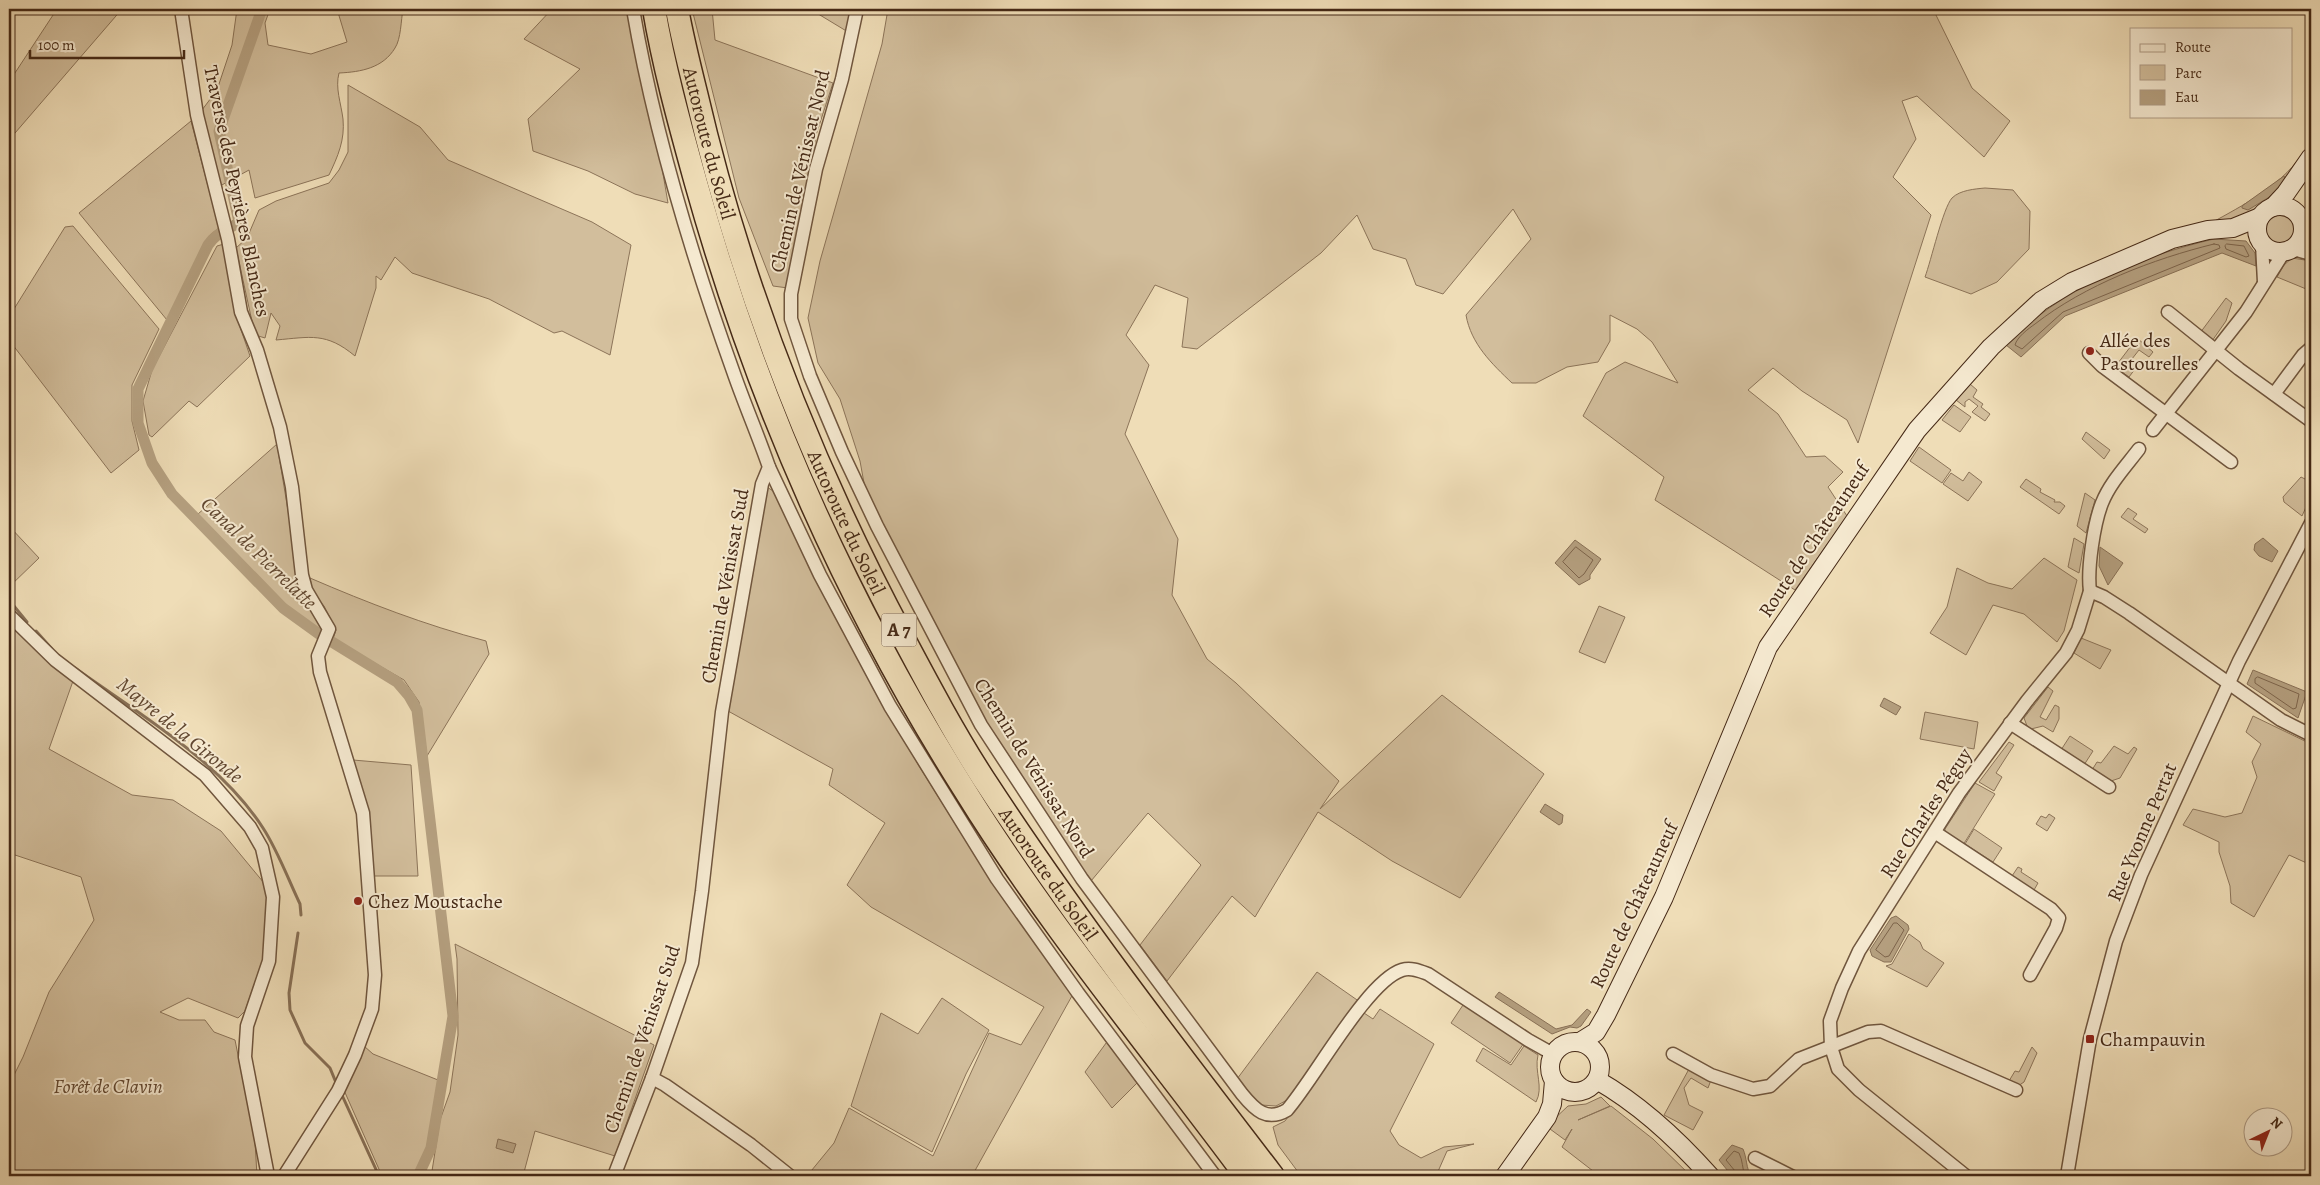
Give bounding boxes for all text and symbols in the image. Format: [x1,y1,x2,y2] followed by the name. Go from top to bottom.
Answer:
[30,28,184,60] scale bar
[2130,28,2292,118] legend
[38,35,75,55] text: 100 m
[2175,37,2211,57] text: Route
[197,63,277,319] street label: Traverse des Peyrières Blanches
[676,63,742,223] street label: Autoroute du Soleil
[2175,63,2202,83] text: Parc
[764,67,837,275] street label: Chemin de Vénissat Nord
[2175,87,2200,107] text: Eau
[2099,327,2199,377] place label: Allée des Pastourelles
[2084,345,2096,357] marker: Allée des Pastourelles
[801,445,892,599] street label: Autoroute du Soleil
[1752,455,1878,623] street label: Route de Châteauneuf
[695,486,755,686] street label: Chemin de Vénissat Sud
[195,490,324,616] water label: Canal de Pierrelatte
[882,614,916,646] road number: A 7
[111,670,249,790] water label: Mayre de la Gironde
[968,673,1101,863] street label: Chemin de Vénissat Nord
[1874,742,1979,883] street label: Rue Charles Péguy
[2101,758,2184,905] street label: Rue Yvonne Pertat
[992,801,1104,946] street label: Autoroute du Soleil
[1583,814,1686,993] street label: Route de Châteauneuf
[368,888,503,915] place label: Chez Moustache
[352,895,364,907] marker: Chez Moustache
[597,941,687,1137] street label: Chemin de Vénissat Sud
[2100,1026,2205,1053] place label: Champauvin
[2084,1033,2096,1045] marker: Champauvin
[53,1073,163,1100] park label: Forêt de Clavin
[2242,1108,2292,1158] north arrow
[2266,1112,2287,1133] text: N

